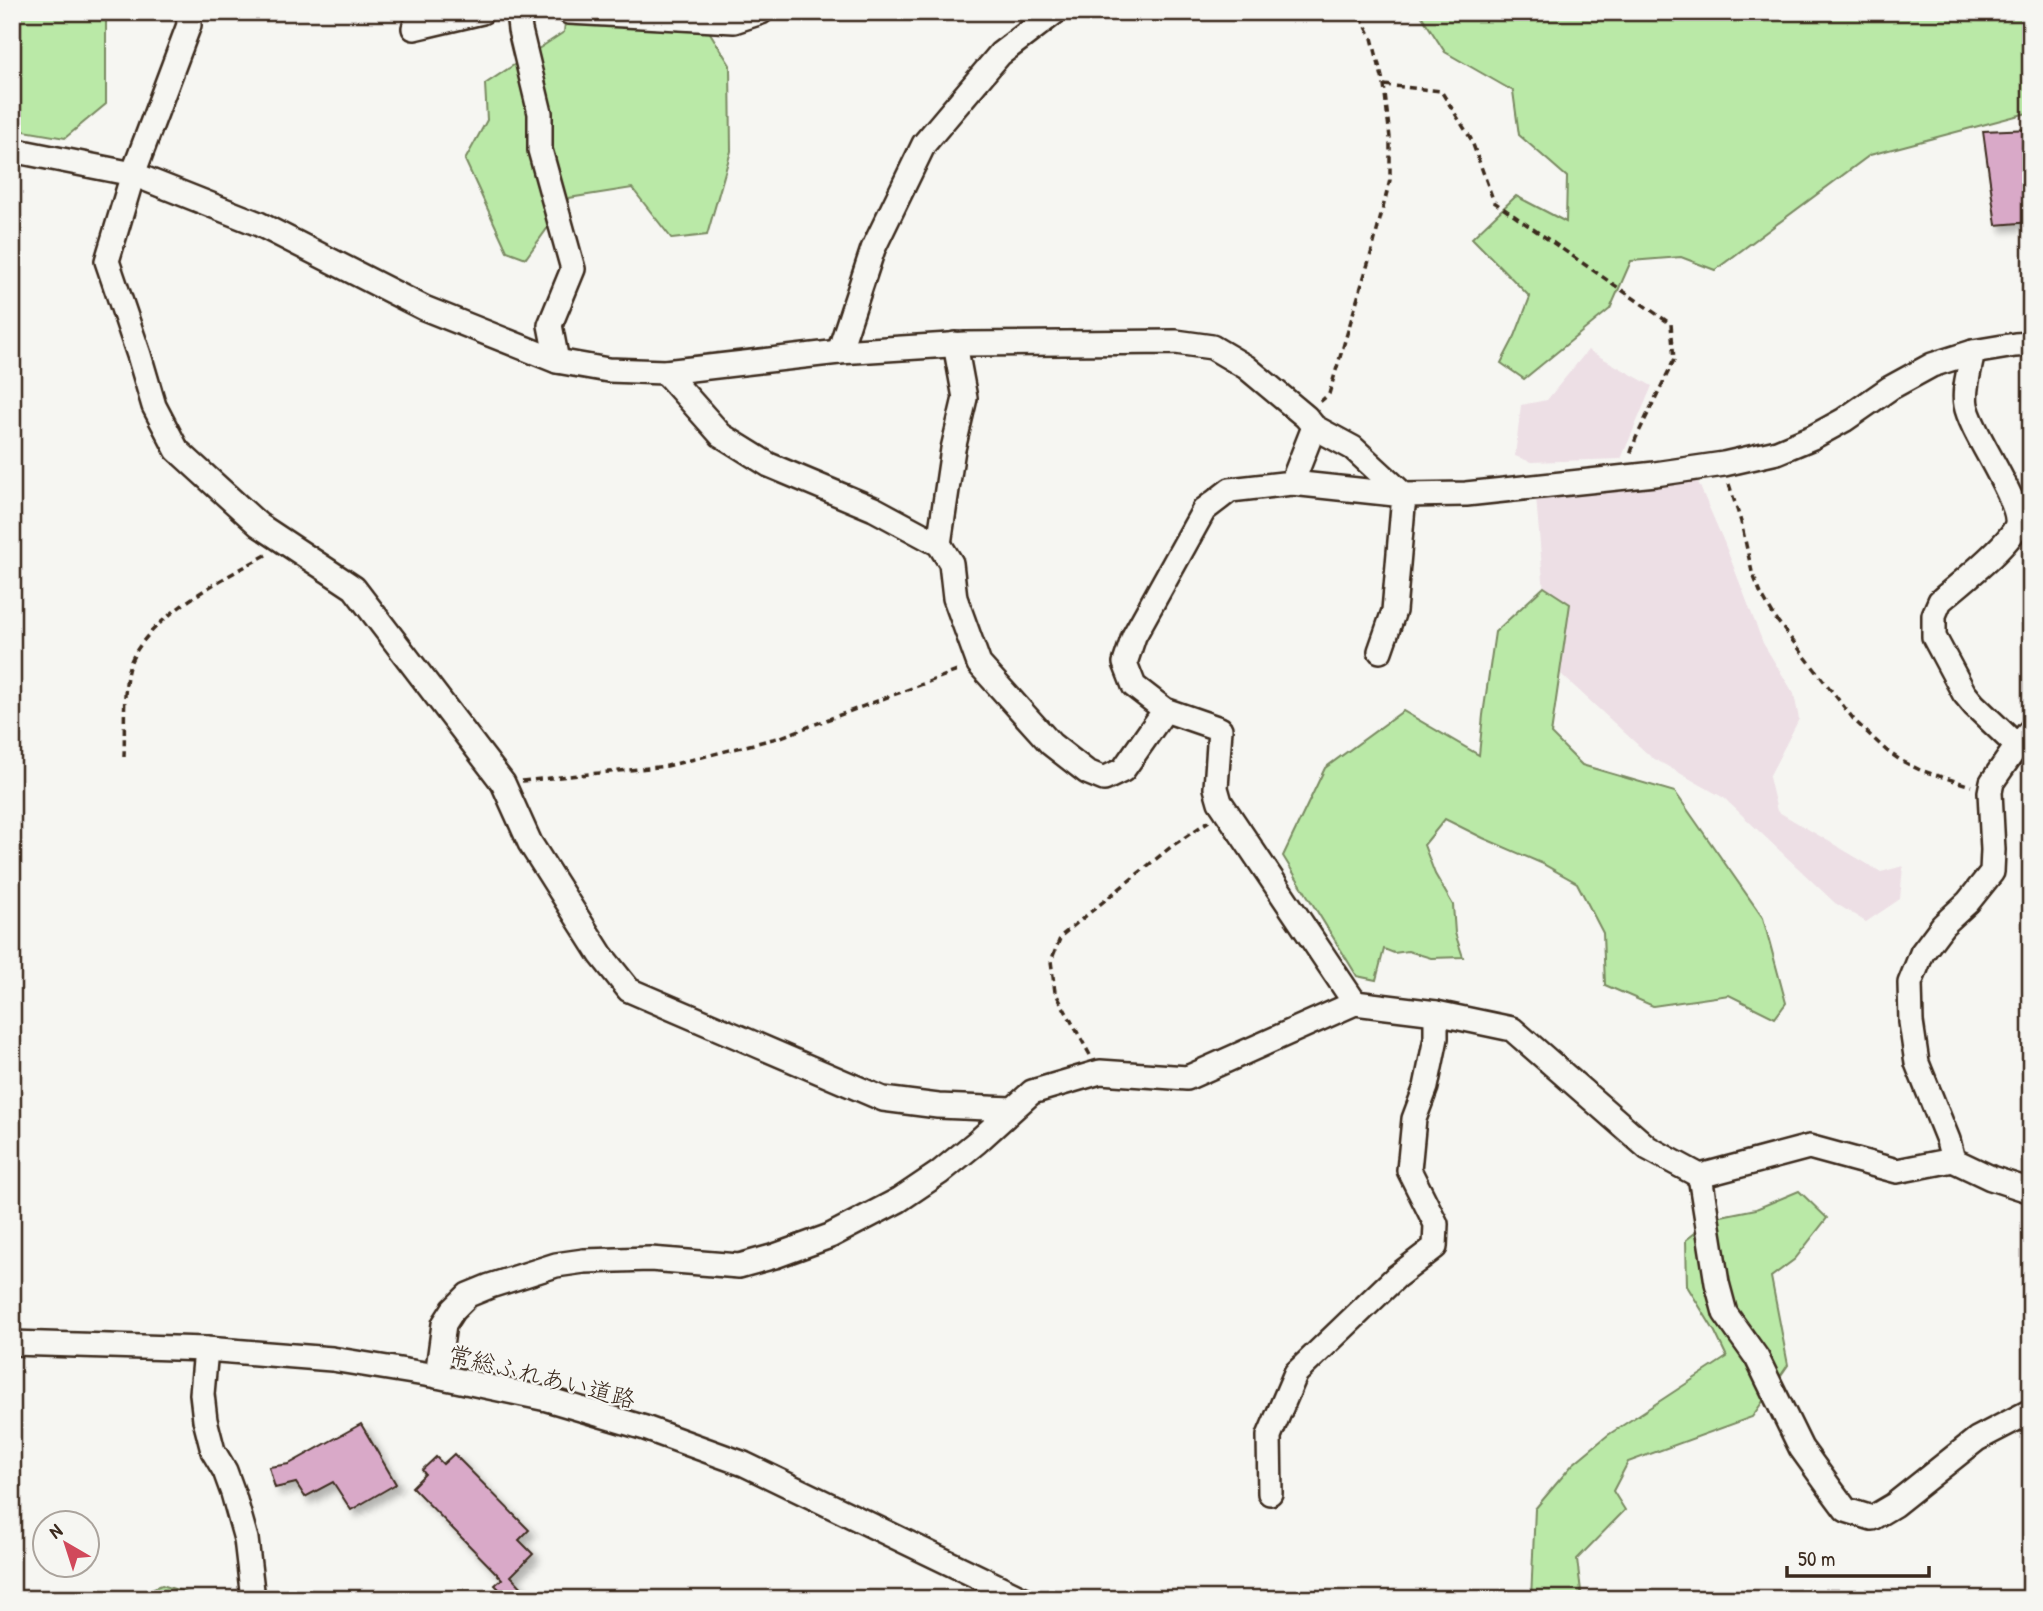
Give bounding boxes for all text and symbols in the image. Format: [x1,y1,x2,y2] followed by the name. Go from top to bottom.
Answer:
[445,1337,639,1415] street label: 常総ふれあい道路
[32,1510,102,1580] north arrow
[43,1518,67,1544] text: N
[1787,1534,1929,1578] scale bar
[1798,1544,1835,1573] text: 50 m

